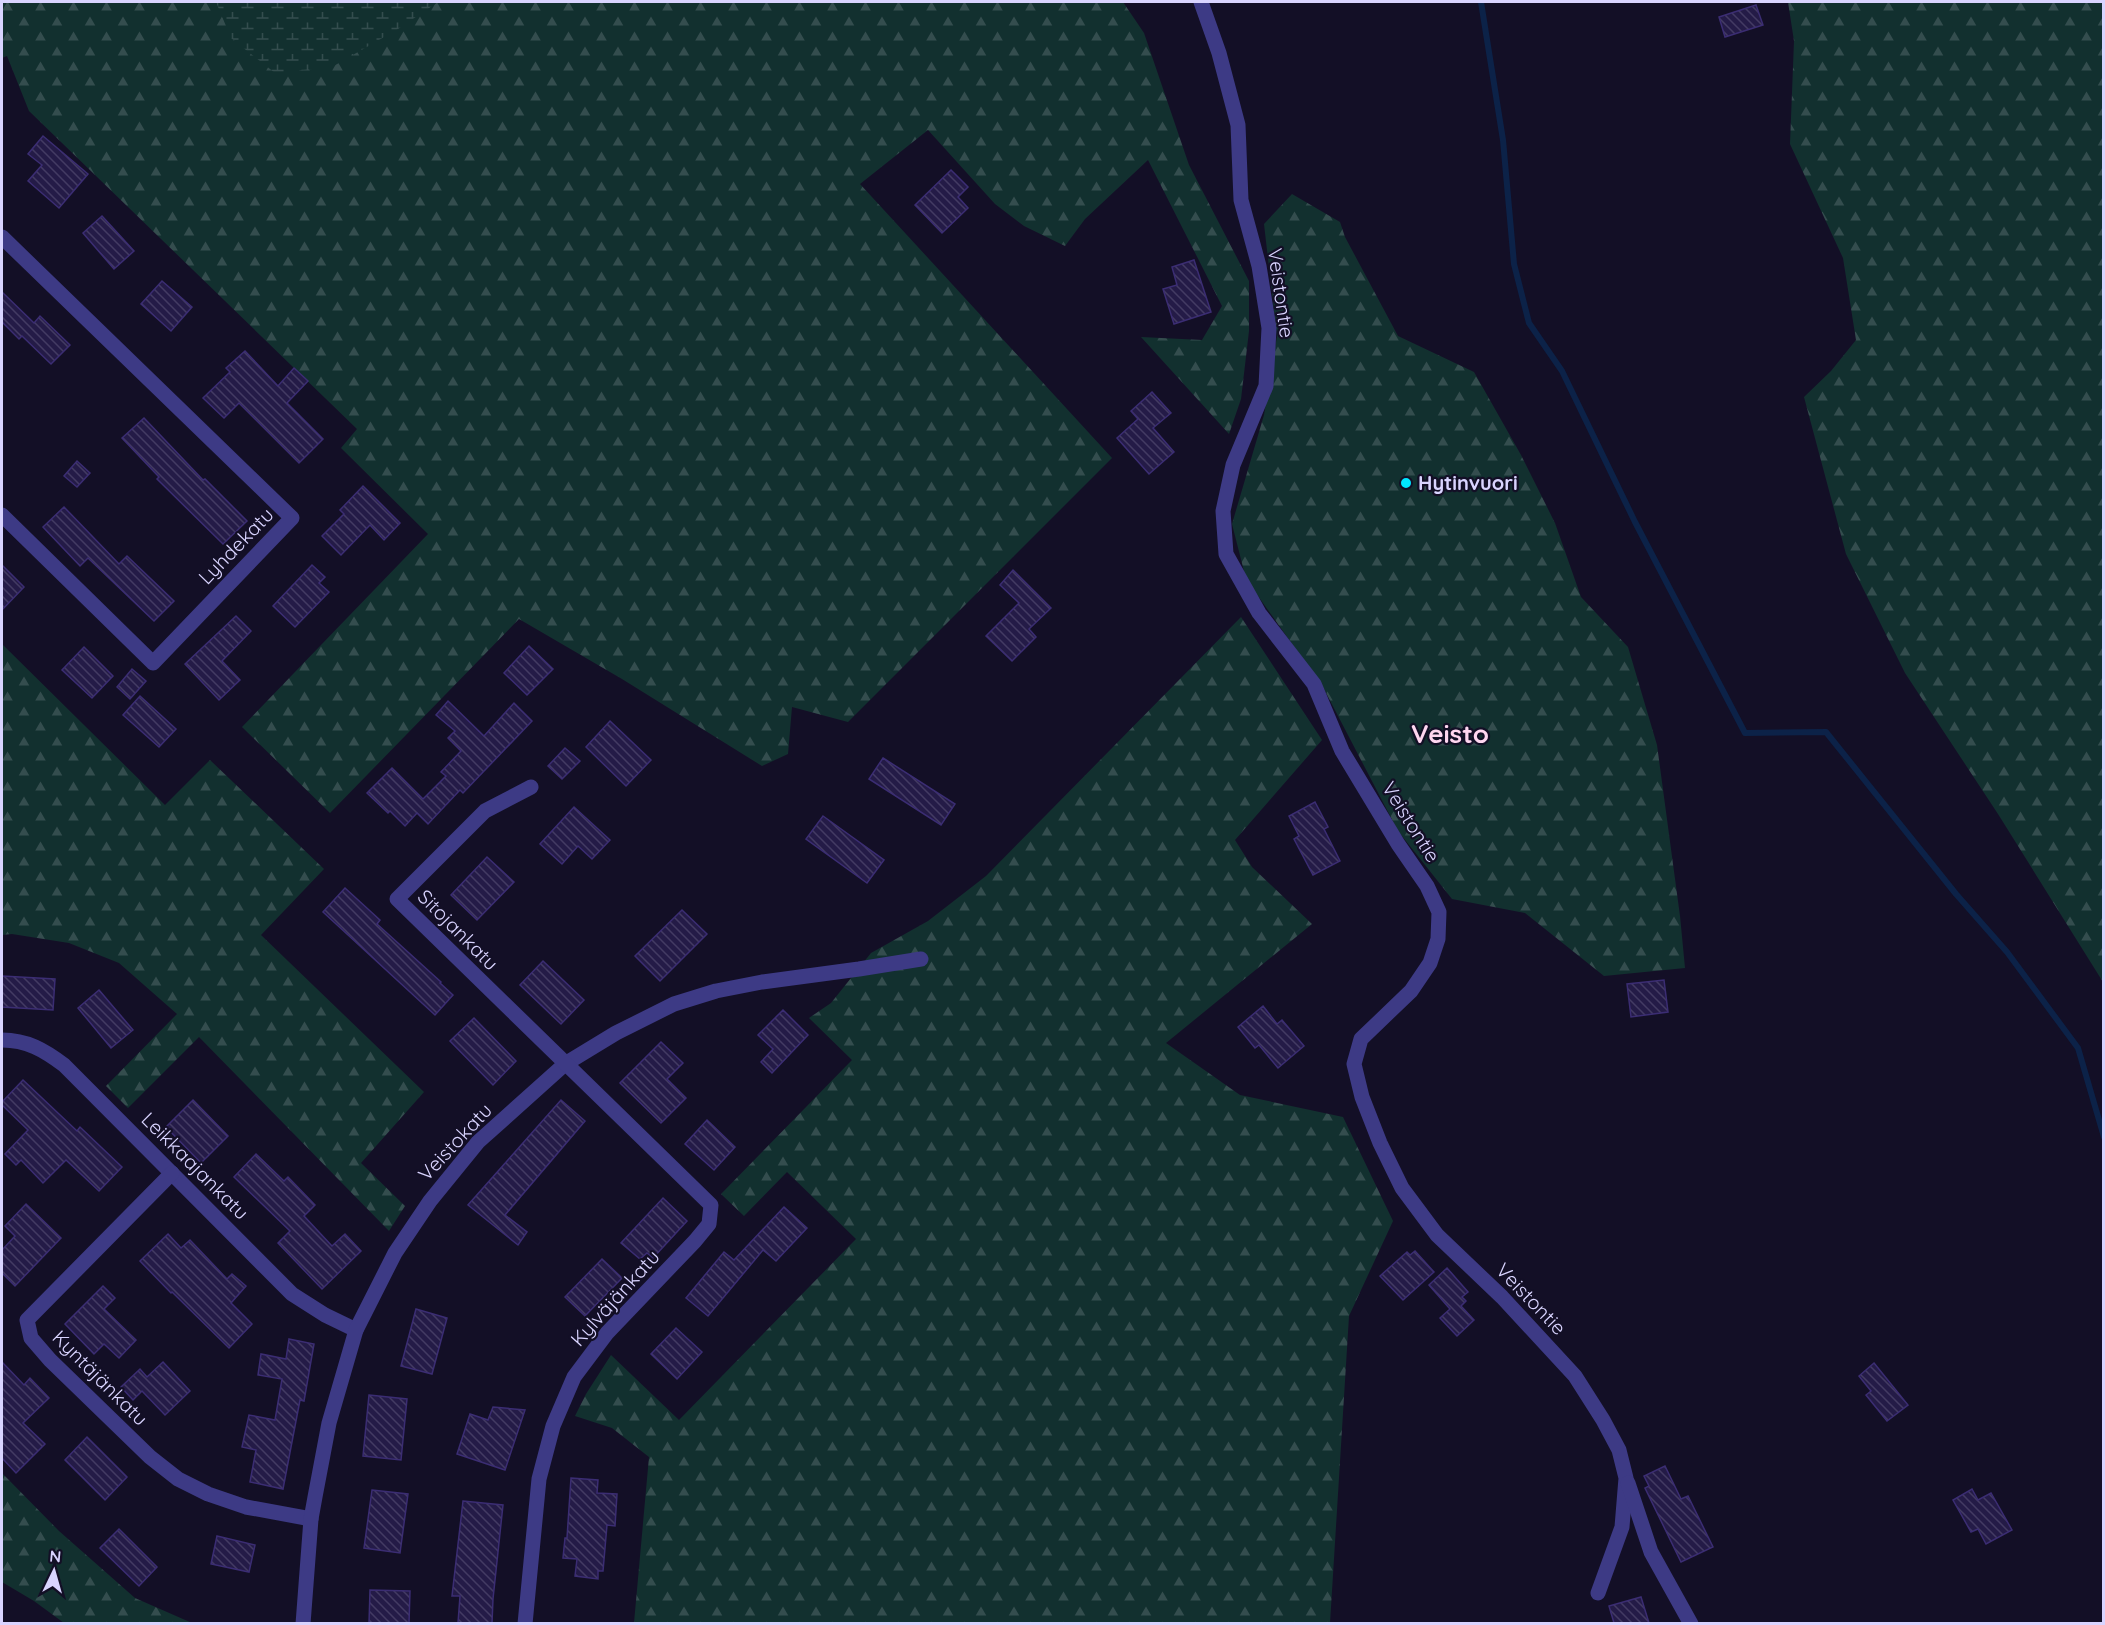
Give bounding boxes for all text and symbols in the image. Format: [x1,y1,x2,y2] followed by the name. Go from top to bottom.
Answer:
[1263,246,1300,339] street label: Veistontie
[1418,470,1518,495] place label: Hytinvuori
[1399,476,1413,490] marker: Hytinvuori
[193,502,278,589] street label: Lyhdekatu
[1411,717,1489,750] district label: Veisto
[1377,777,1446,867] street label: Veistontie
[413,884,504,975] street label: Sitojankatu
[412,1097,497,1186] street label: Veistokatu
[136,1107,254,1225] street label: Leikkaajankatu
[565,1244,664,1351] street label: Kylväjänkatu
[1491,1257,1572,1340] street label: Veistontie
[47,1325,153,1431] street label: Kyntäjänkatu
[24,1541,84,1601] north arrow
[49,1546,62,1567] text: N

